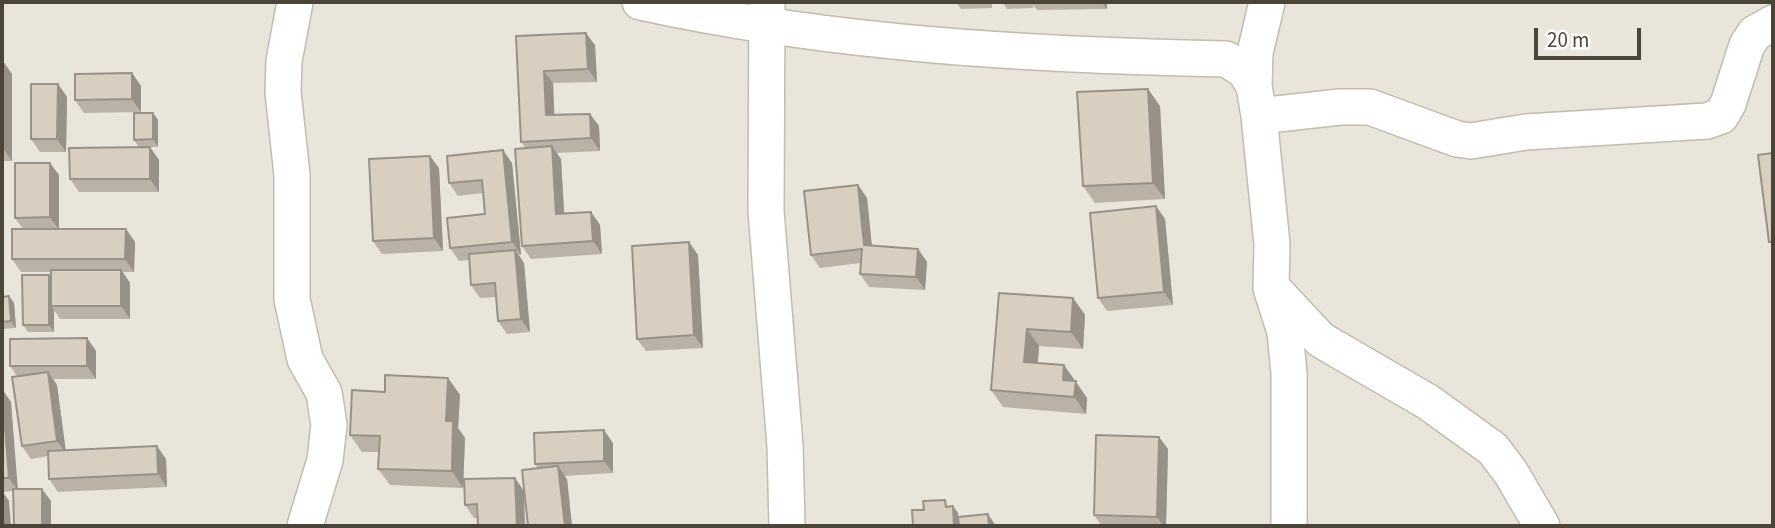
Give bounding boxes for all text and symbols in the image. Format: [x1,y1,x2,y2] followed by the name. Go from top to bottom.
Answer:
[1537,14,1644,58] scale bar
[1547,25,1589,55] text: 20 m

